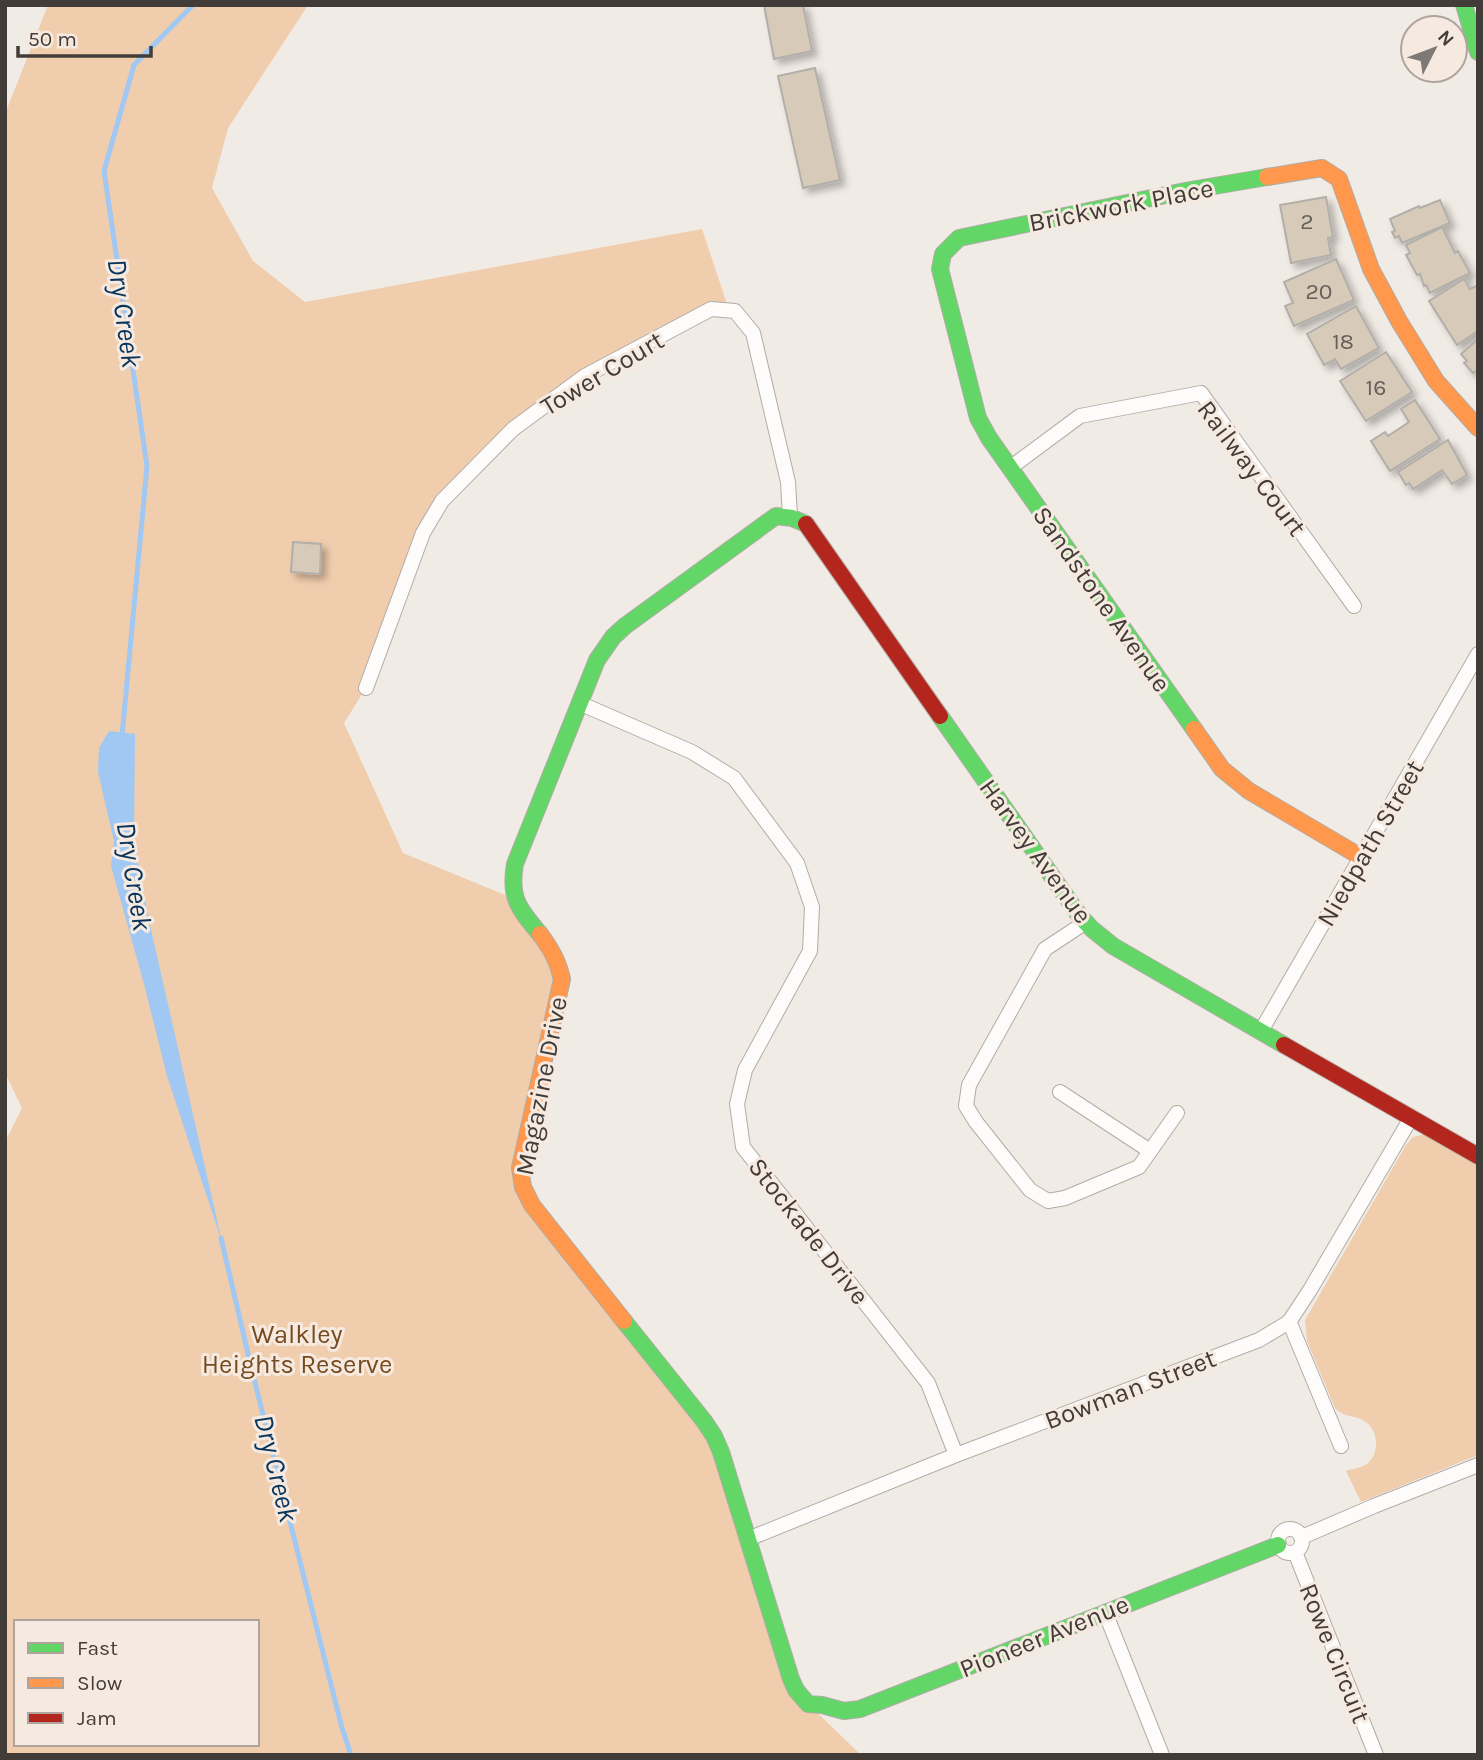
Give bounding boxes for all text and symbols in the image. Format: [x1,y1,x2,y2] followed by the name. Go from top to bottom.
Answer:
[18,14,150,58] scale bar
[1399,14,1469,84] north arrow
[1433,26,1459,51] text: N
[28,27,77,51] text: 50 m
[1026,172,1216,239] street label: Brickwork Place
[1300,208,1314,235] house number: 2
[101,256,149,370] water label: Dry Creek
[1306,278,1332,305] house number: 20
[535,324,670,422] street label: Tower Court
[1332,328,1354,355] house number: 18
[1366,374,1386,401] house number: 16
[1191,394,1313,542] street label: Railway Court
[1026,500,1177,698] street label: Sandstone Avenue
[1310,754,1431,932] street label: Niedpath Street
[973,773,1098,930] street label: Harvey Avenue
[110,819,160,934] water label: Dry Creek
[509,994,574,1178] street label: Magazine Drive
[742,1152,876,1311] street label: Stockade Drive
[202,1319,392,1380] park label: Walkley Heights Reserve
[1040,1342,1220,1436] street label: Bowman Street
[247,1411,306,1526] water label: Dry Creek
[1292,1579,1377,1728] street label: Rowe Circuit
[955,1588,1133,1685] street label: Pioneer Avenue
[14,1620,259,1746] legend
[77,1636,118,1660] text: Fast
[77,1671,122,1695] text: Slow
[77,1706,117,1730] text: Jam

